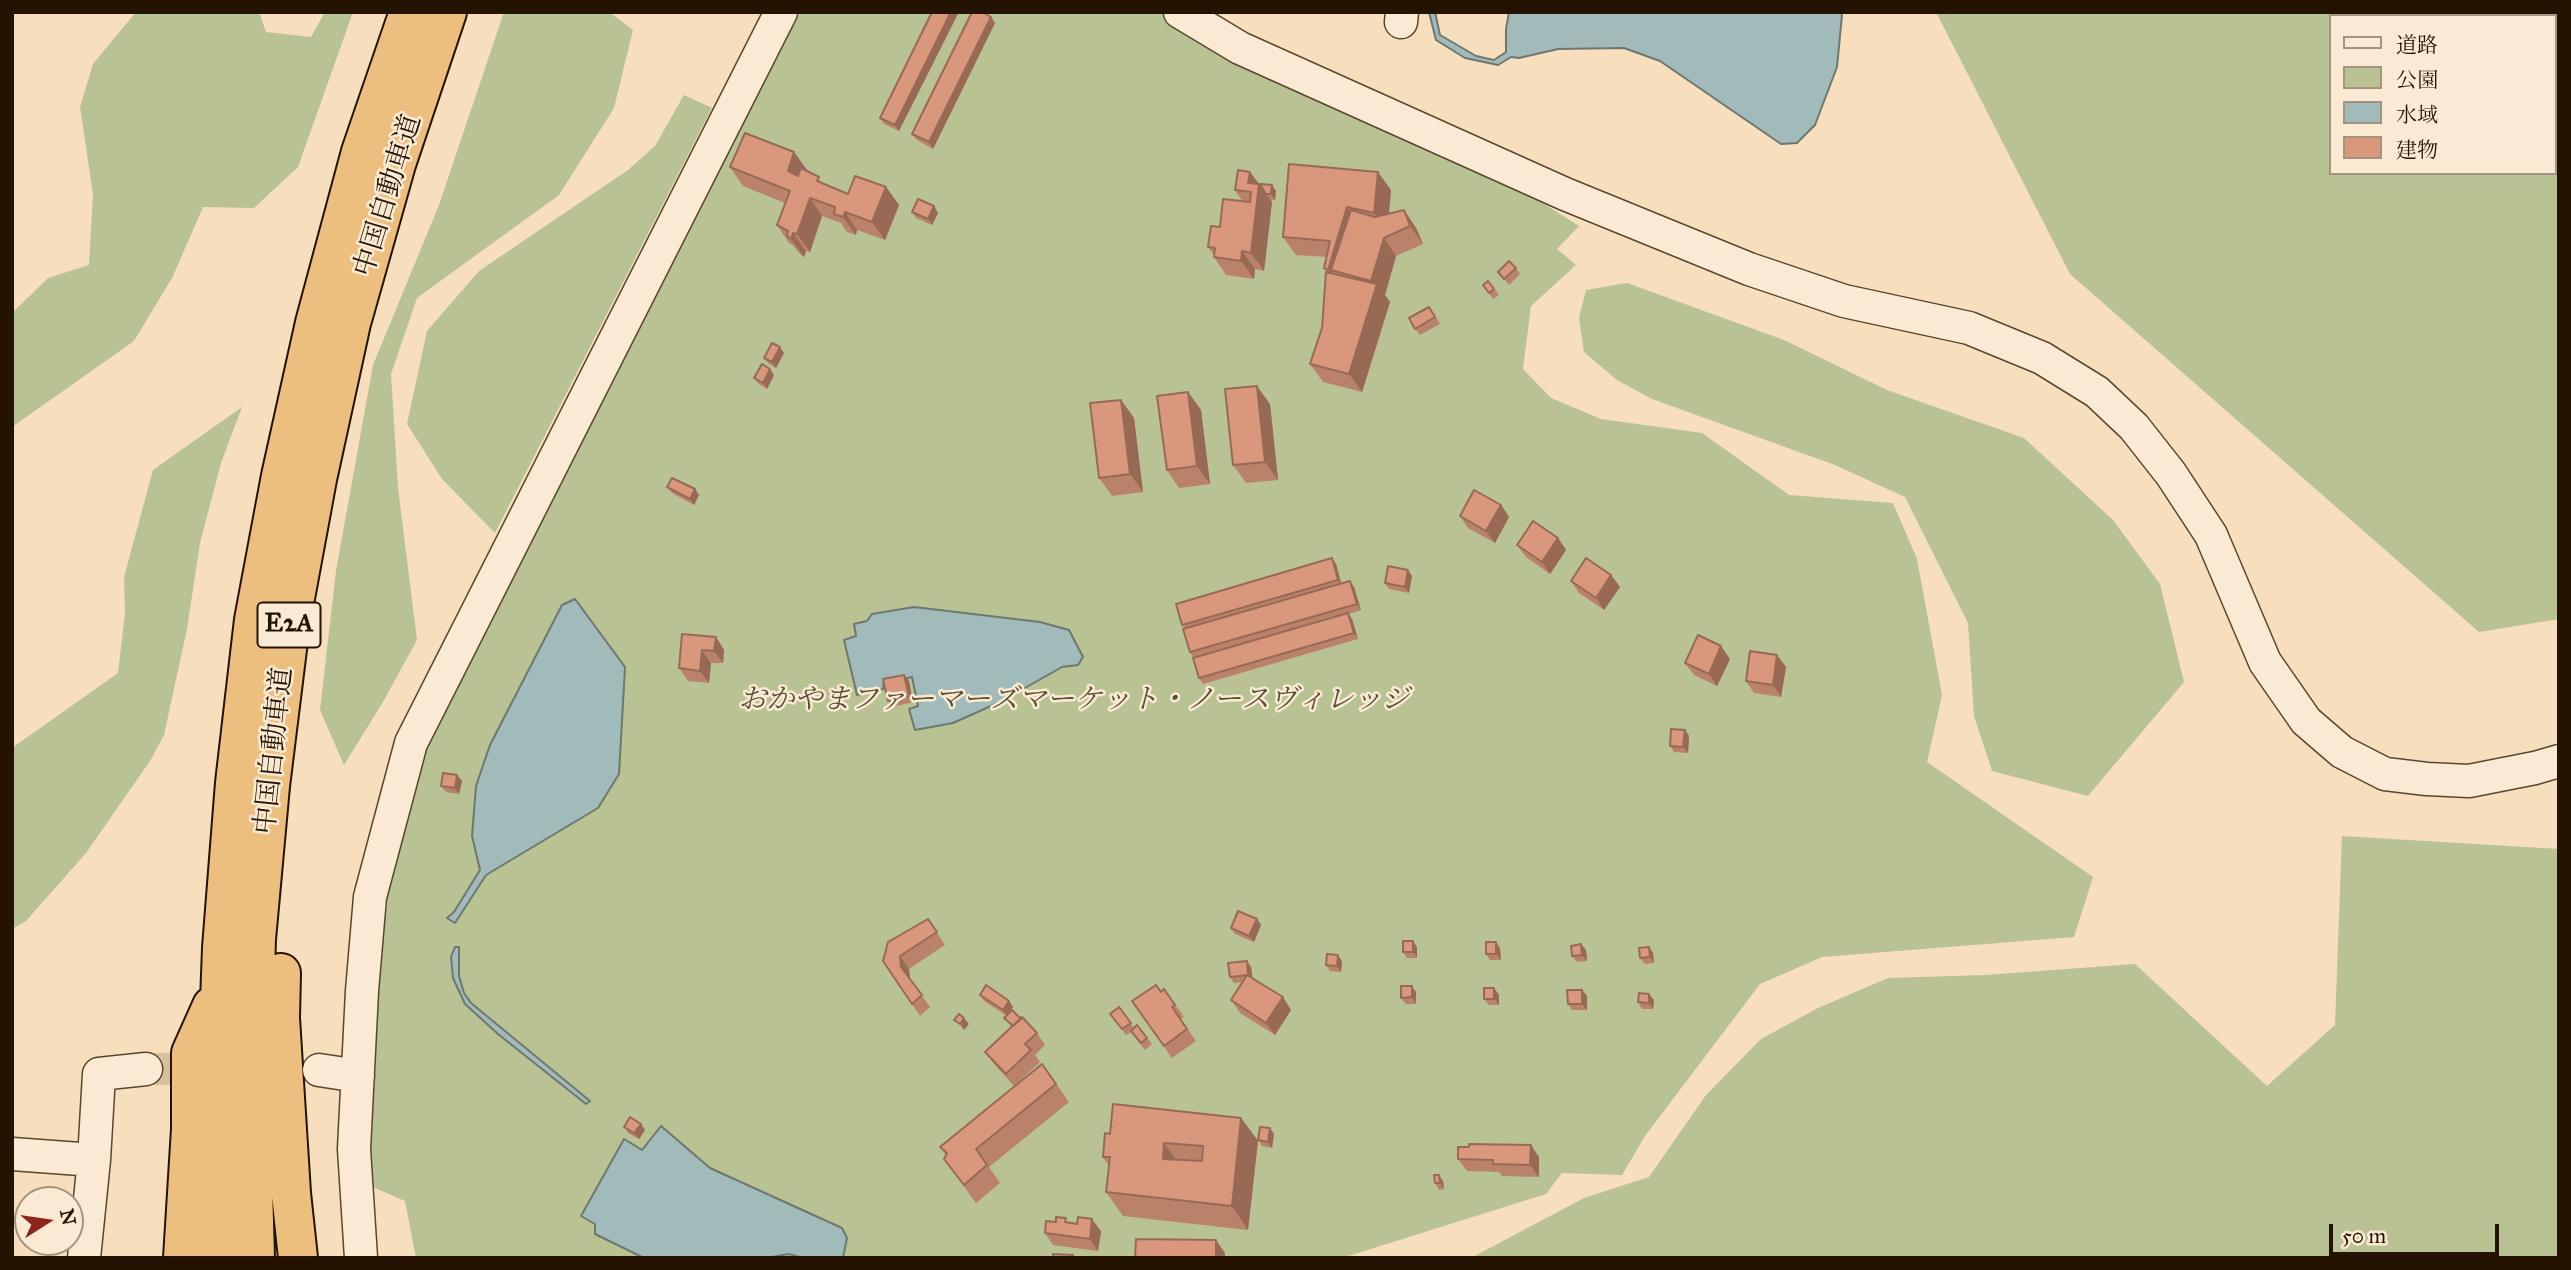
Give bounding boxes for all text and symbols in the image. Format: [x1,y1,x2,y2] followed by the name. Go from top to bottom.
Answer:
[2330,14,2557,175] legend
[2396,32,2438,58] text: 道路
[2396,67,2438,93] text: 公園
[2396,102,2438,128] text: 水域
[348,111,430,281] street label: 中国自動車道
[2396,137,2438,163] text: 建物
[258,603,320,648] road number: E2A
[250,666,300,836] street label: 中国自動車道
[738,684,1410,718] park label: おかやまファーマーズマーケット・ノースヴィレッジ
[14,1186,84,1256] north arrow
[55,1207,81,1227] text: N
[2333,1210,2503,1254] scale bar
[2342,1223,2386,1249] text: 50 m

